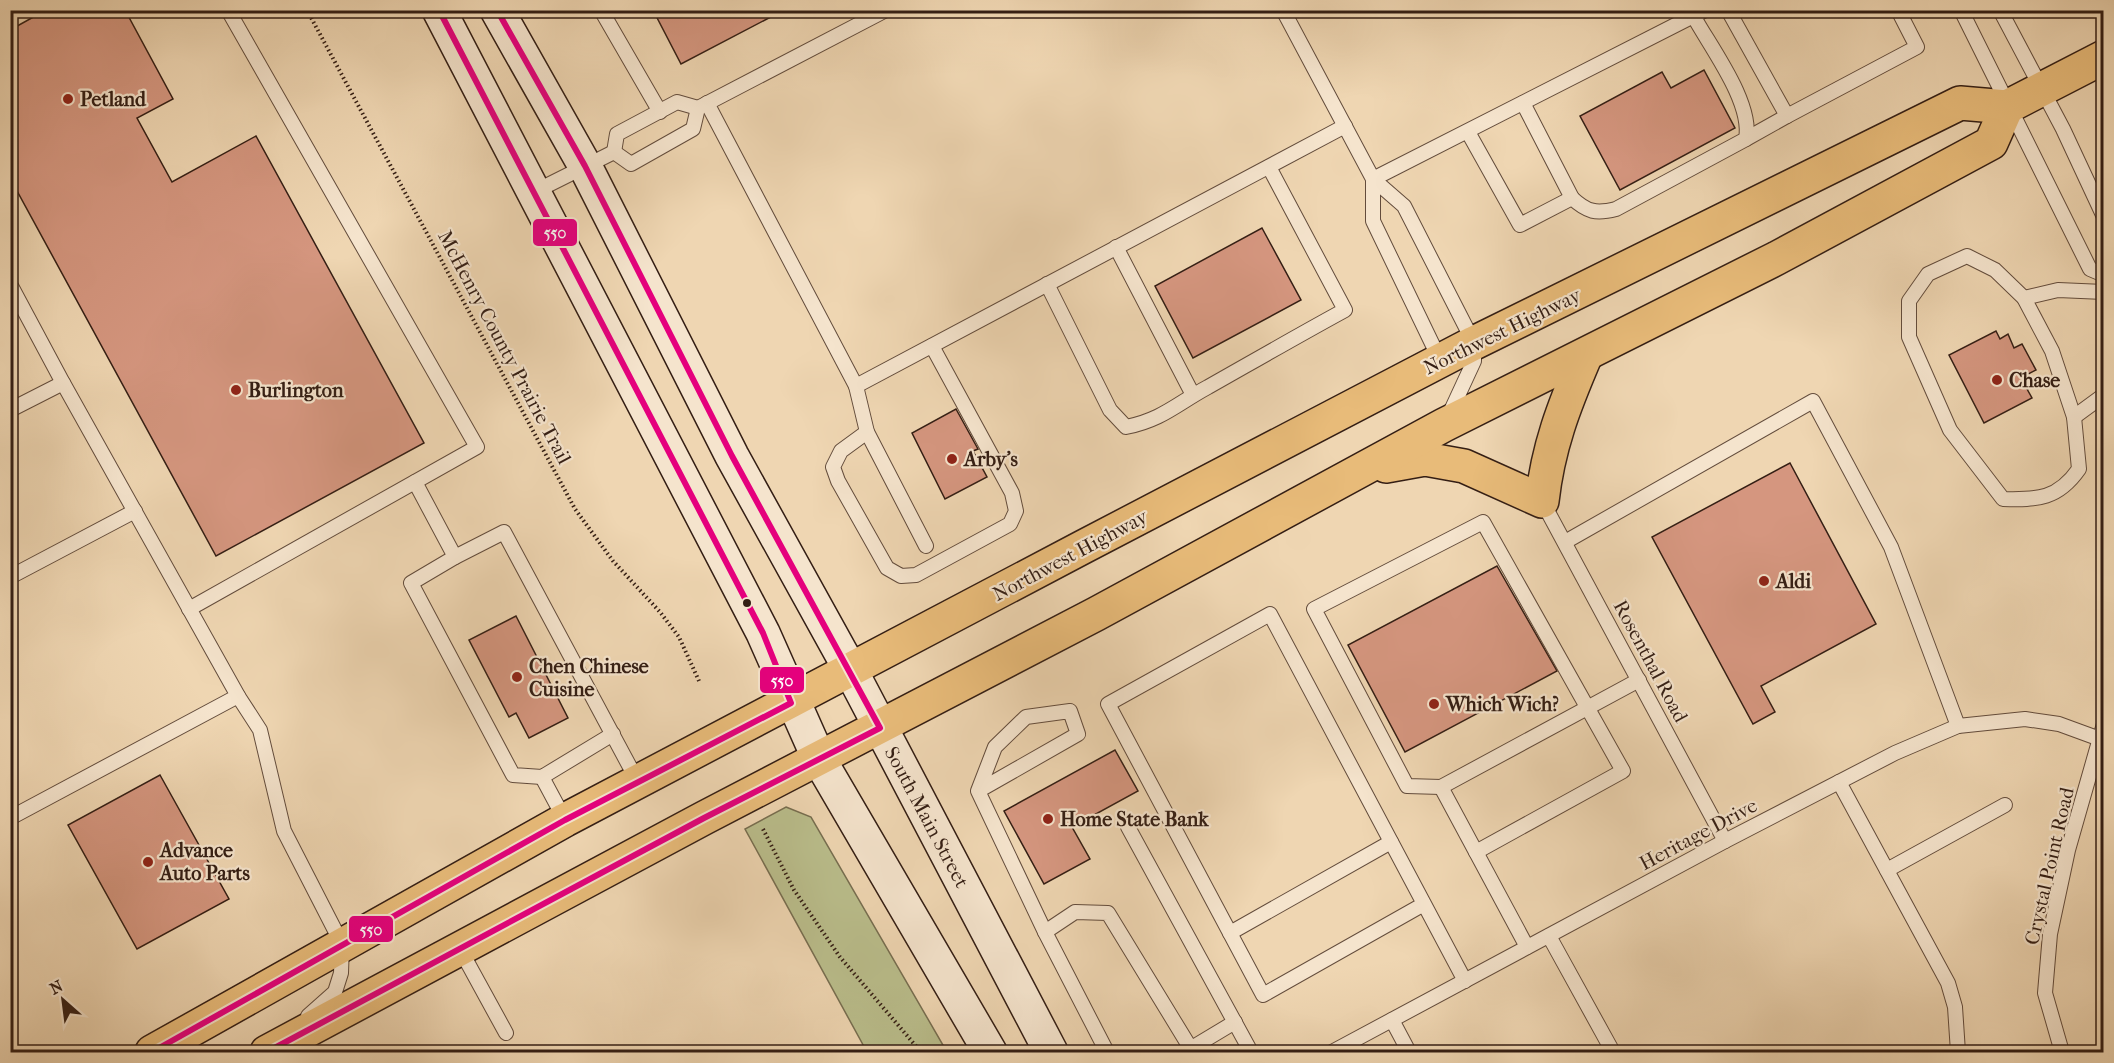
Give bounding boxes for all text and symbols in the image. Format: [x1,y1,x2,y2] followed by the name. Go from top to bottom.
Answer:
[80,88,147,111] place label: Petland
[61,92,75,106] marker: Petland
[532,218,578,247] line badge: 550
[544,223,566,242] text: 550
[433,227,576,468] street label: McHenry County Prairie Trail
[1420,283,1586,379] street label: Northwest Highway
[2009,369,2060,392] place label: Chase
[1990,373,2004,387] marker: Chase
[248,379,344,402] place label: Burlington
[229,383,243,397] marker: Burlington
[962,448,1019,471] place label: Arby's
[945,452,959,466] marker: Arby's
[989,504,1153,606] street label: Northwest Highway
[1774,570,1812,593] place label: Aldi
[1757,574,1771,588] marker: Aldi
[1609,596,1693,727] street label: Rosenthal Road
[741,597,753,609] unlabelled marker
[529,655,649,701] place label: Chen Chinese Cuisine
[759,666,805,694] line badge: 550
[510,670,524,684] marker: Chen Chinese Cuisine
[771,671,793,690] text: 550
[1445,693,1559,716] place label: Which Wich?
[1427,697,1441,711] marker: Which Wich?
[880,743,973,892] street label: South Main Street
[2020,784,2079,947] street label: Crystal Point Road
[1635,794,1761,875] street label: Heritage Drive
[1060,808,1209,831] place label: Home State Bank
[1041,812,1055,826] marker: Home State Bank
[158,839,250,885] place label: Advance Auto Parts
[141,855,155,869] marker: Advance Auto Parts
[348,915,394,943] line badge: 550
[360,920,382,939] text: 550
[33,970,93,1030] north arrow
[46,976,67,998] text: N

